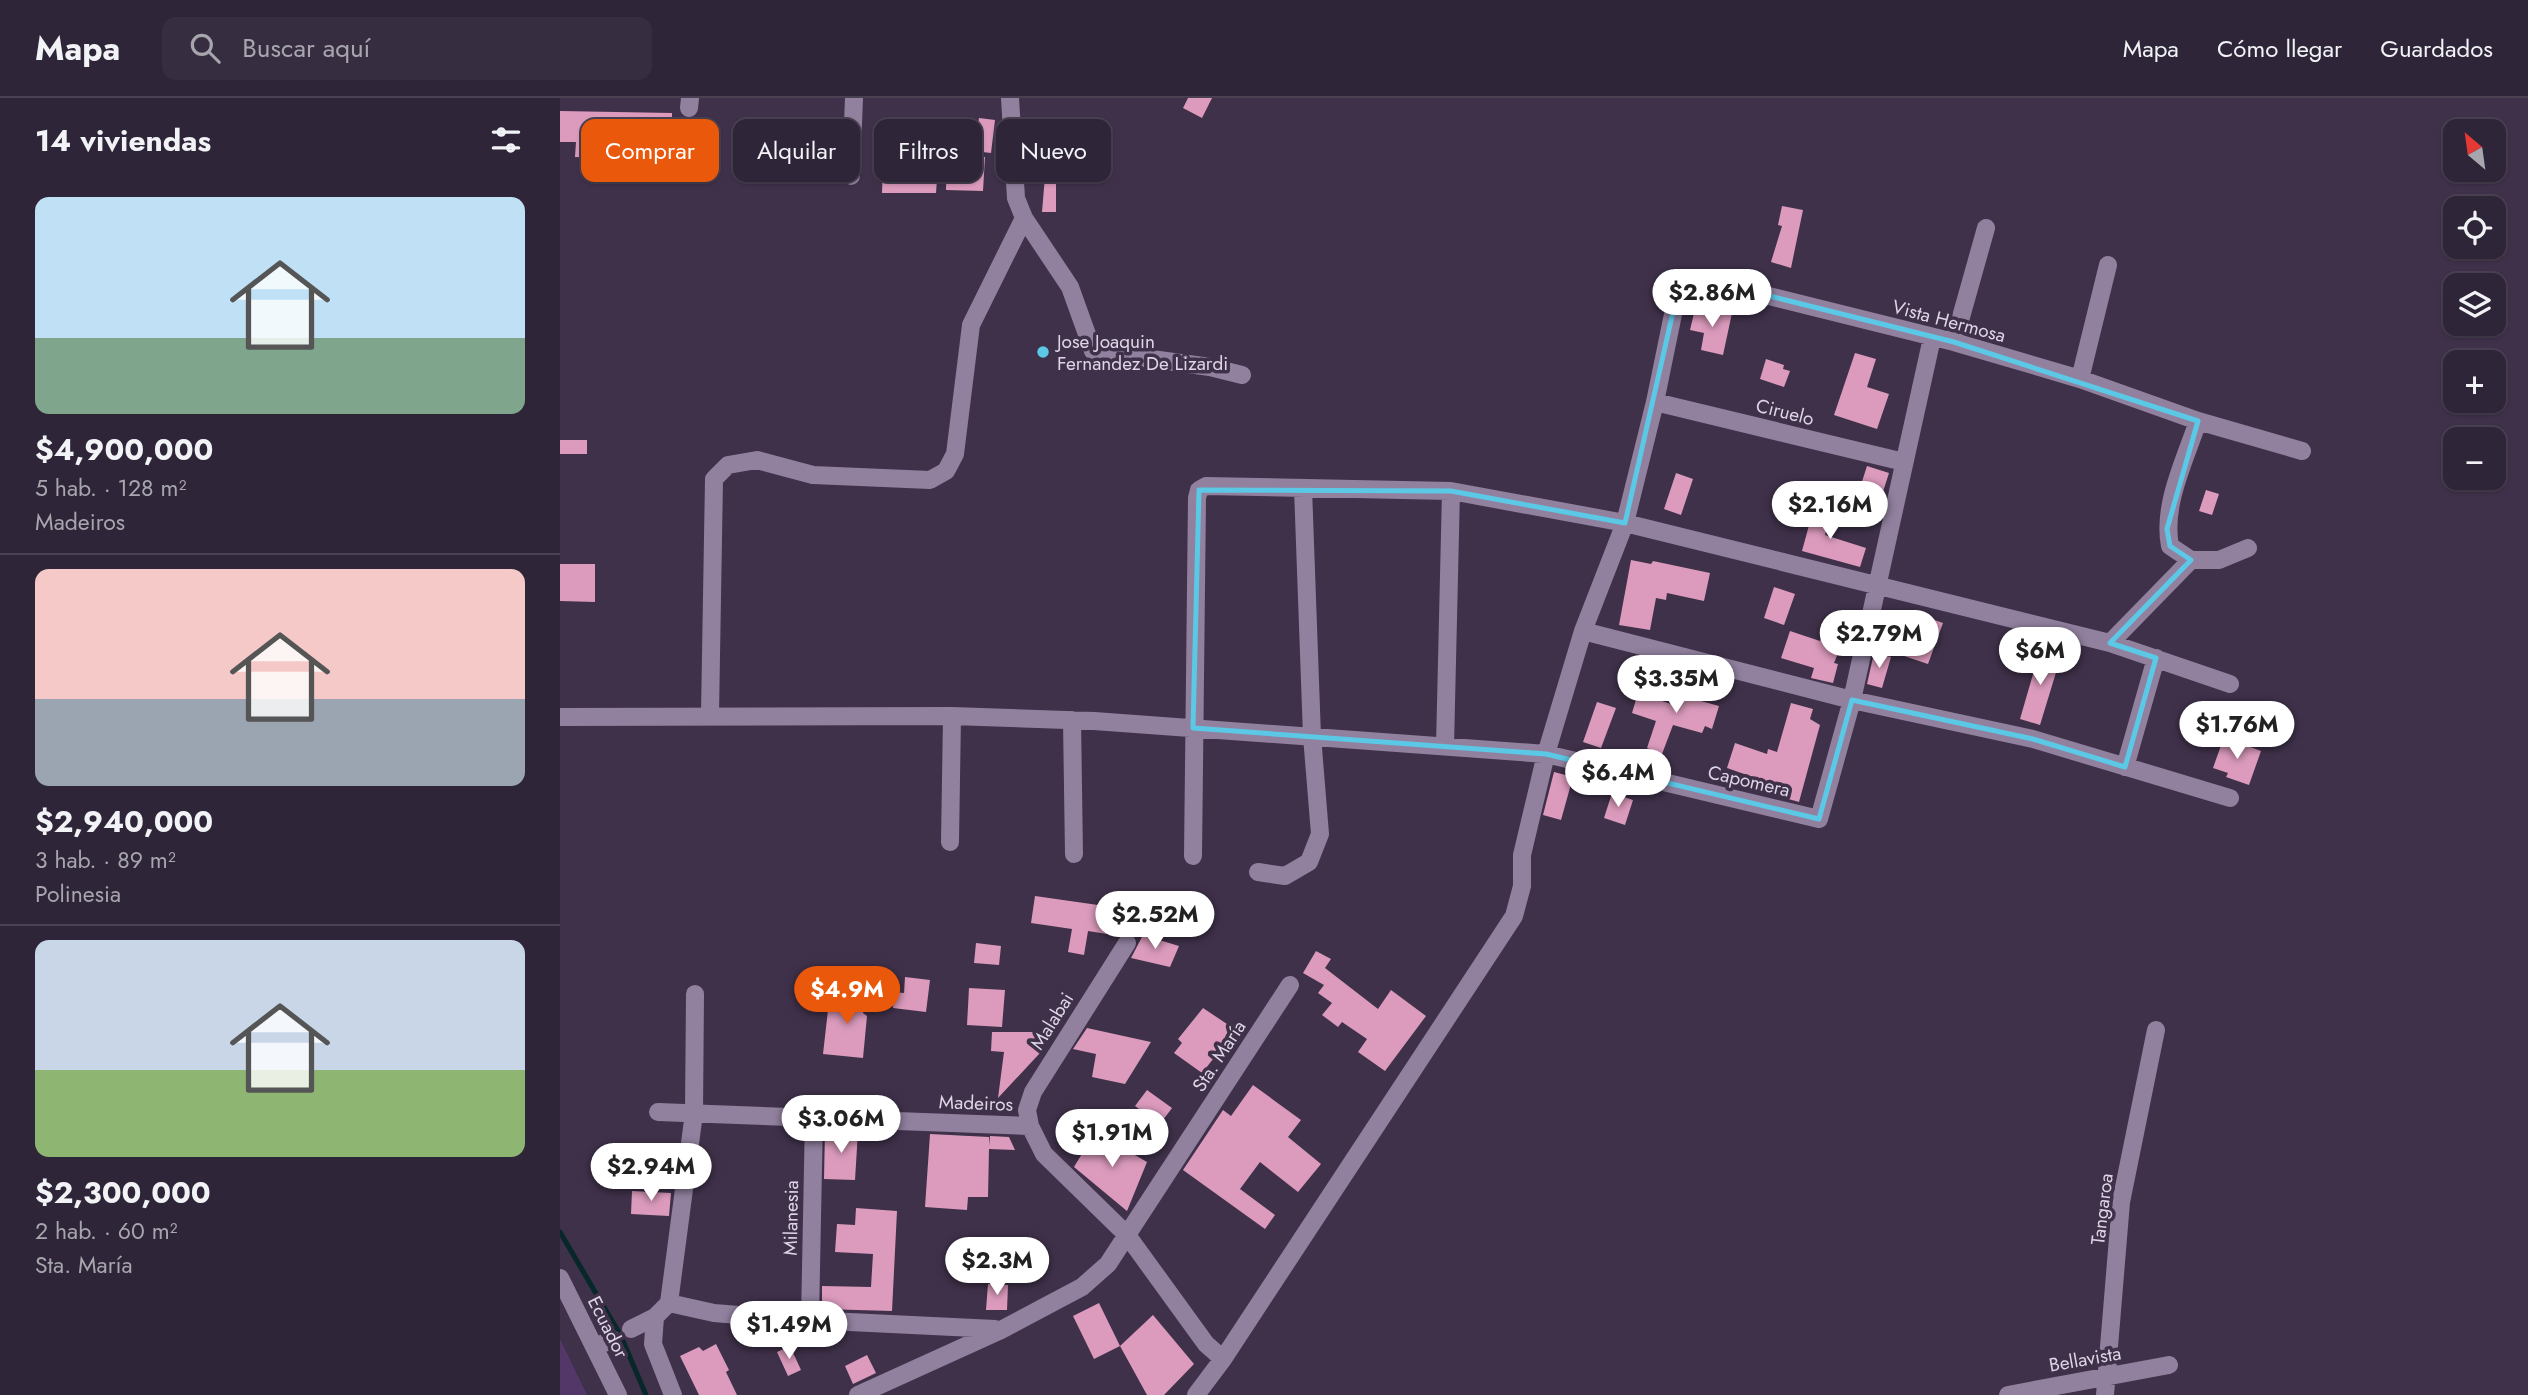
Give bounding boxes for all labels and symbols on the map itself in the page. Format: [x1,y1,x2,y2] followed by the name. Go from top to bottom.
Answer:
[2443,119,2506,182] north arrow
[1655,270,1769,329] pin: $2.86M
[1889,293,2009,349] street label: Vista Hermosa
[1054,328,1228,377] place label: Jose Joaquin Fernandez De Lizardi
[1035,344,1051,360] marker: Jose Joaquin Fernandez De Lizardi
[1753,392,1817,432] street label: Ciruelo
[1773,482,1887,541] pin: $2.16M
[1822,610,1936,670] pin: $2.79M
[2006,628,2074,687] pin: $6M
[1619,656,1733,715] pin: $3.35M
[2180,702,2294,761] pin: $1.76M
[1569,750,1667,809] pin: $6.4M
[1705,758,1793,804] street label: Capomera
[1098,892,1212,951] pin: $2.52M
[798,967,896,1026] pin: $4.9M
[1024,987,1080,1055] street label: Malabai
[1186,1015,1252,1097] street label: Sta. María
[938,1088,1014,1118] street label: Madeiros
[784,1096,898,1155] pin: $3.06M
[1055,1110,1169,1169] pin: $1.91M
[594,1144,708,1203] pin: $2.94M
[2084,1172,2120,1246] street label: Tangaroa
[777,1180,805,1256] street label: Milanesia
[948,1238,1046,1297] pin: $2.3M
[581,1291,635,1363] street label: Ecuador
[732,1302,846,1361] pin: $1.49M
[2047,1339,2123,1379] street label: Bellavista

